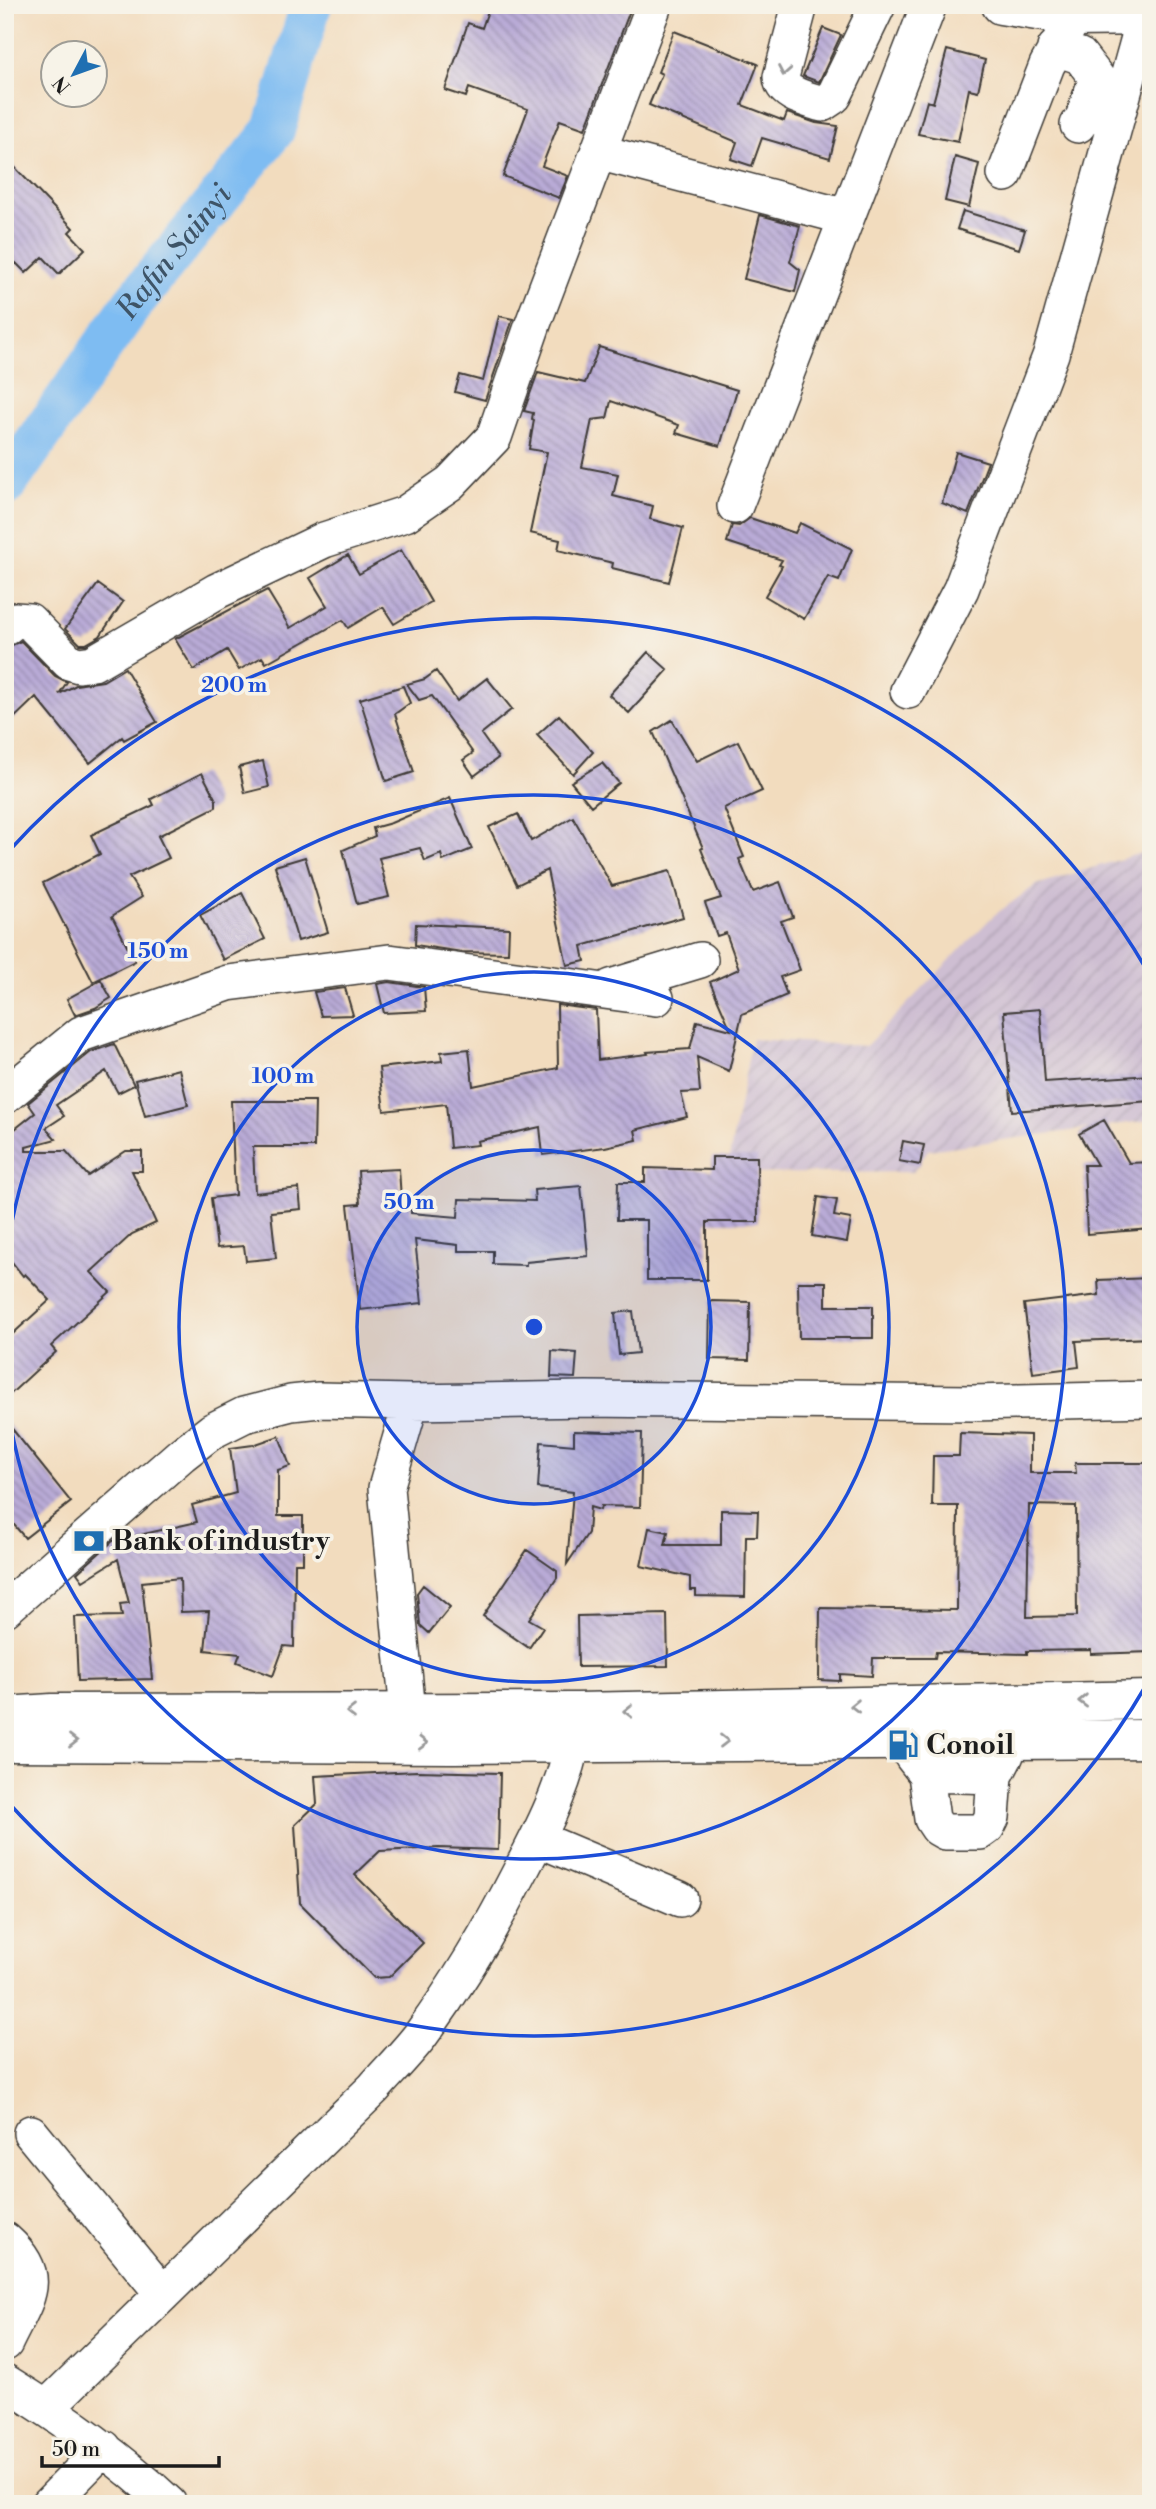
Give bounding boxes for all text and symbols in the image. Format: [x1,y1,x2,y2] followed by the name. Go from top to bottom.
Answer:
[38,38,108,108] north arrow
[777,65,792,77] one-way arrow
[48,71,76,98] text: N
[108,176,241,328] water label: Rafin Sainyi
[201,673,267,699] text: 200 m
[128,939,188,965] text: 150 m
[252,1064,314,1090] text: 100 m
[384,1190,434,1216] text: 50 m
[522,1315,546,1339] centre of rings
[72,1524,106,1558] bank icon: Bank of industry
[112,1524,331,1559] place label: Bank of industry
[1077,1693,1087,1709] one-way arrow
[849,1698,860,1714] one-way arrow
[622,1703,632,1719] one-way arrow
[345,1705,356,1720] one-way arrow
[886,1728,920,1762] fuel station icon: Conoil
[926,1728,1014,1763] place label: Conoil
[69,1733,79,1749] one-way arrow
[720,1733,730,1749] one-way arrow
[419,1735,429,1751] one-way arrow
[42,2425,219,2469] scale bar
[52,2437,100,2463] text: 50 m

